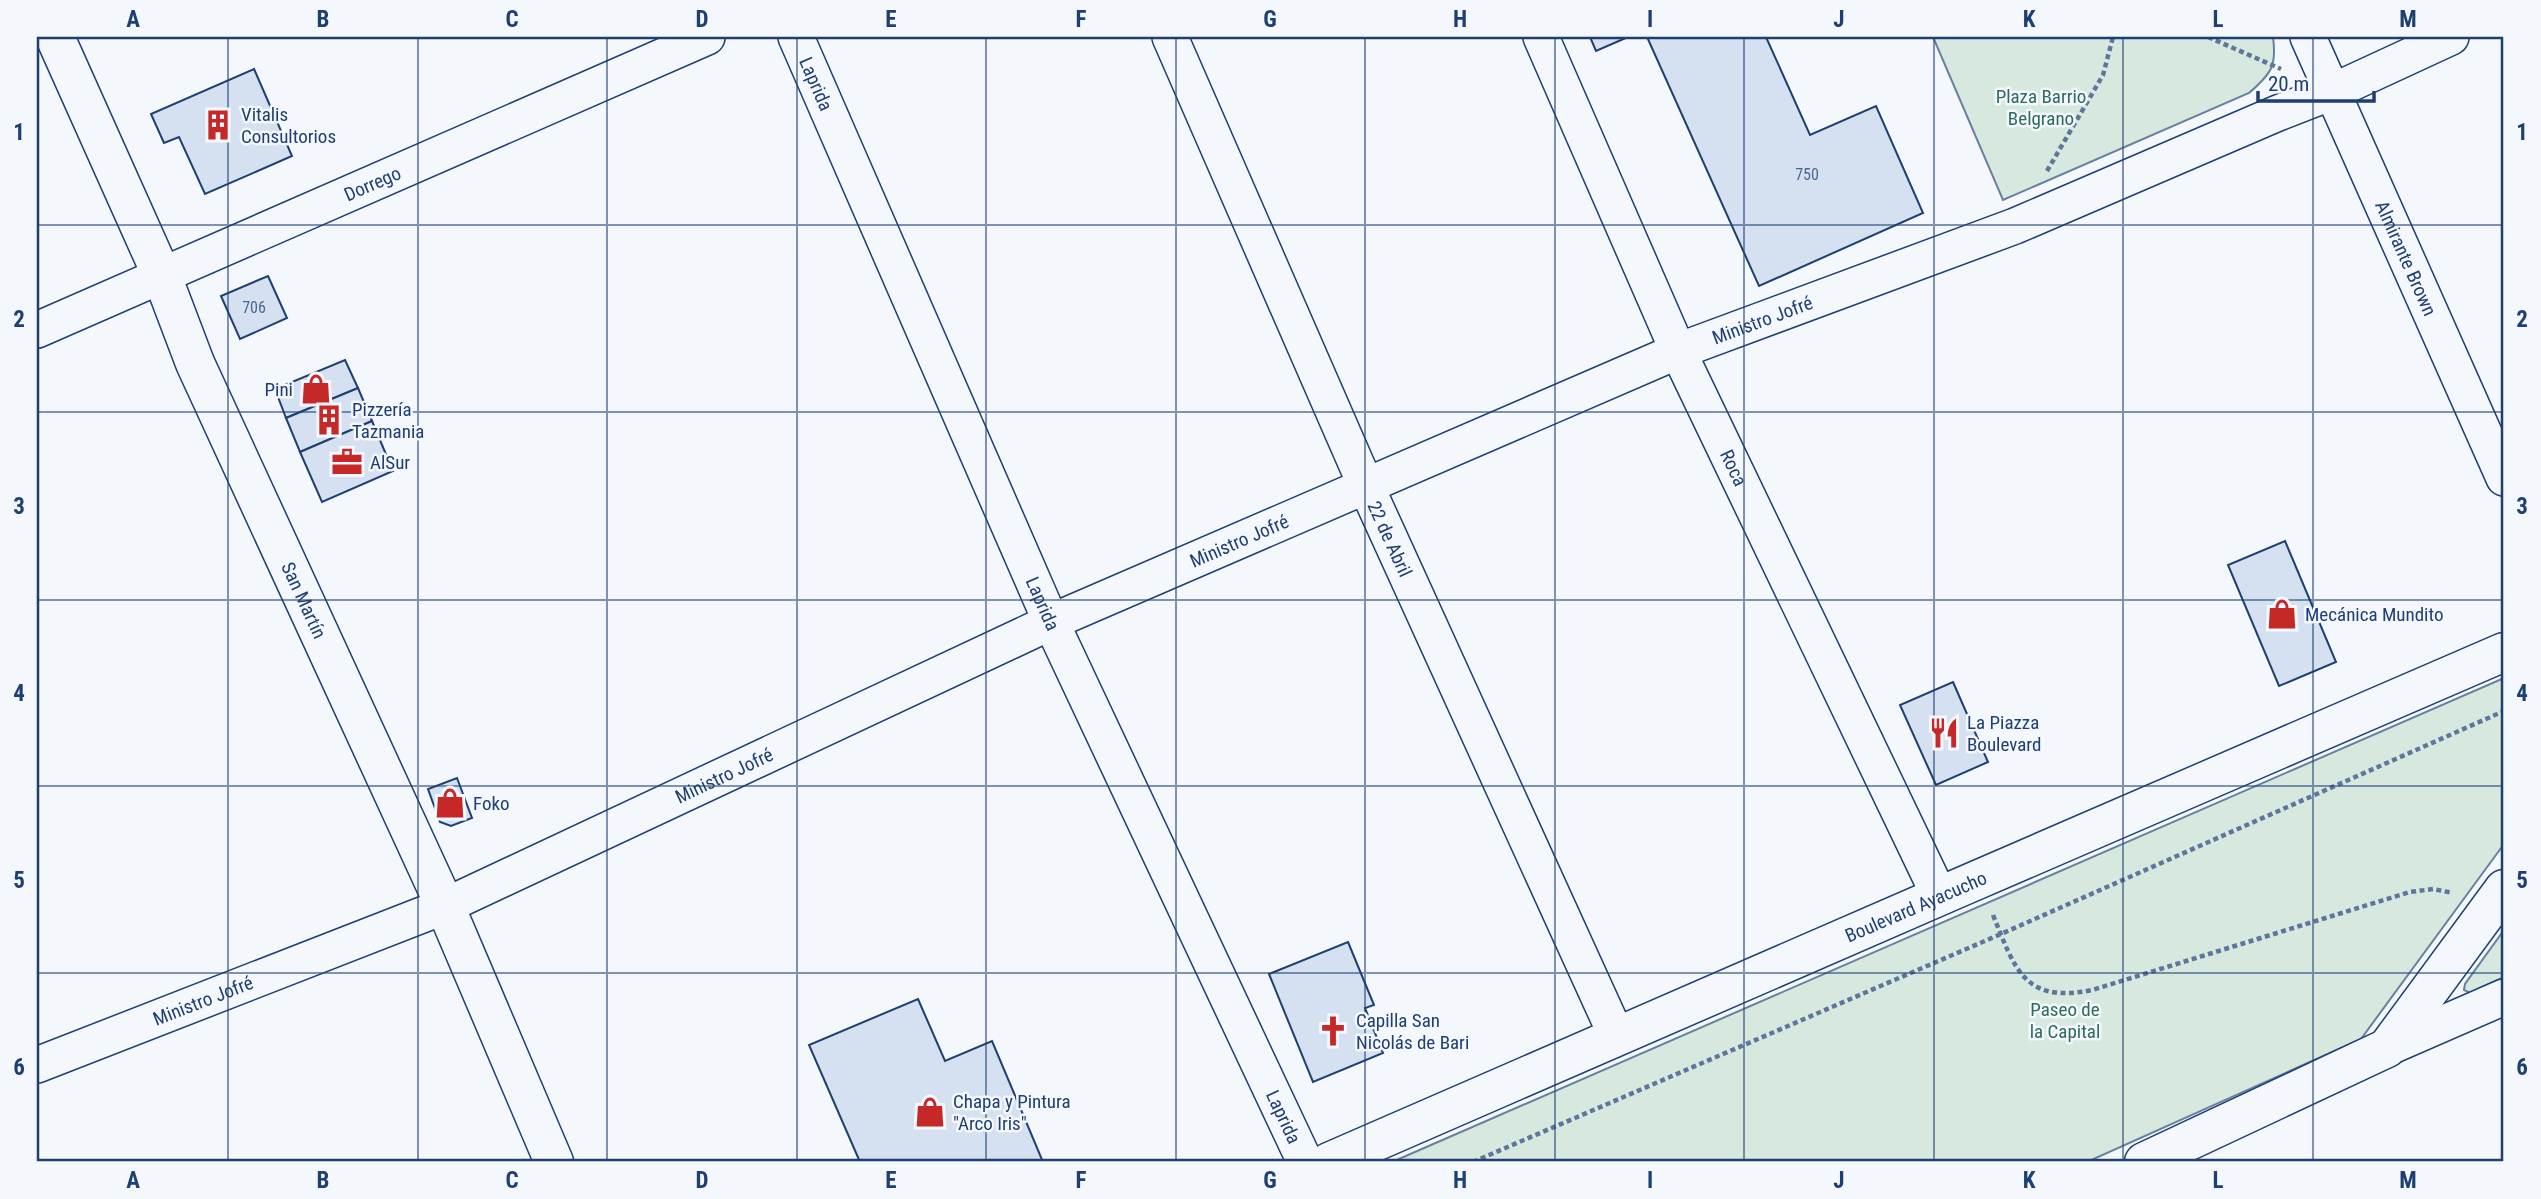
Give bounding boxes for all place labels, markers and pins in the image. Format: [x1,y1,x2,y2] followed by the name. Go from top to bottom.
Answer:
[241,103,336,148] place label: Vitalis Consultorios
[201,108,235,142] building icon: Vitalis Consultorios
[299,372,333,406] shop icon: Pini
[265,378,293,401] place label: Pini
[352,398,424,443] place label: Pizzería Tazmania
[312,403,346,437] building icon: Pizzería Tazmania
[330,445,364,479] office icon: AlSur
[370,451,410,474] place label: AlSur
[2265,597,2299,631] shop icon: Mecánica Mundito
[2305,603,2443,626] place label: Mecánica Mundito
[1967,711,2041,756] place label: La Piazza Boulevard
[1927,716,1961,750] restaurant icon: La Piazza Boulevard
[433,786,467,820] shop icon: Foko
[473,792,510,815] place label: Foko
[1356,1009,1469,1054] place label: Capilla San Nicolás de Bari
[1316,1014,1350,1048] church icon: Capilla San Nicolás de Bari
[953,1090,1071,1135] place label: Chapa y Pintura "Arco Iris"
[913,1095,947,1129] shop icon: Chapa y Pintura "Arco Iris"

